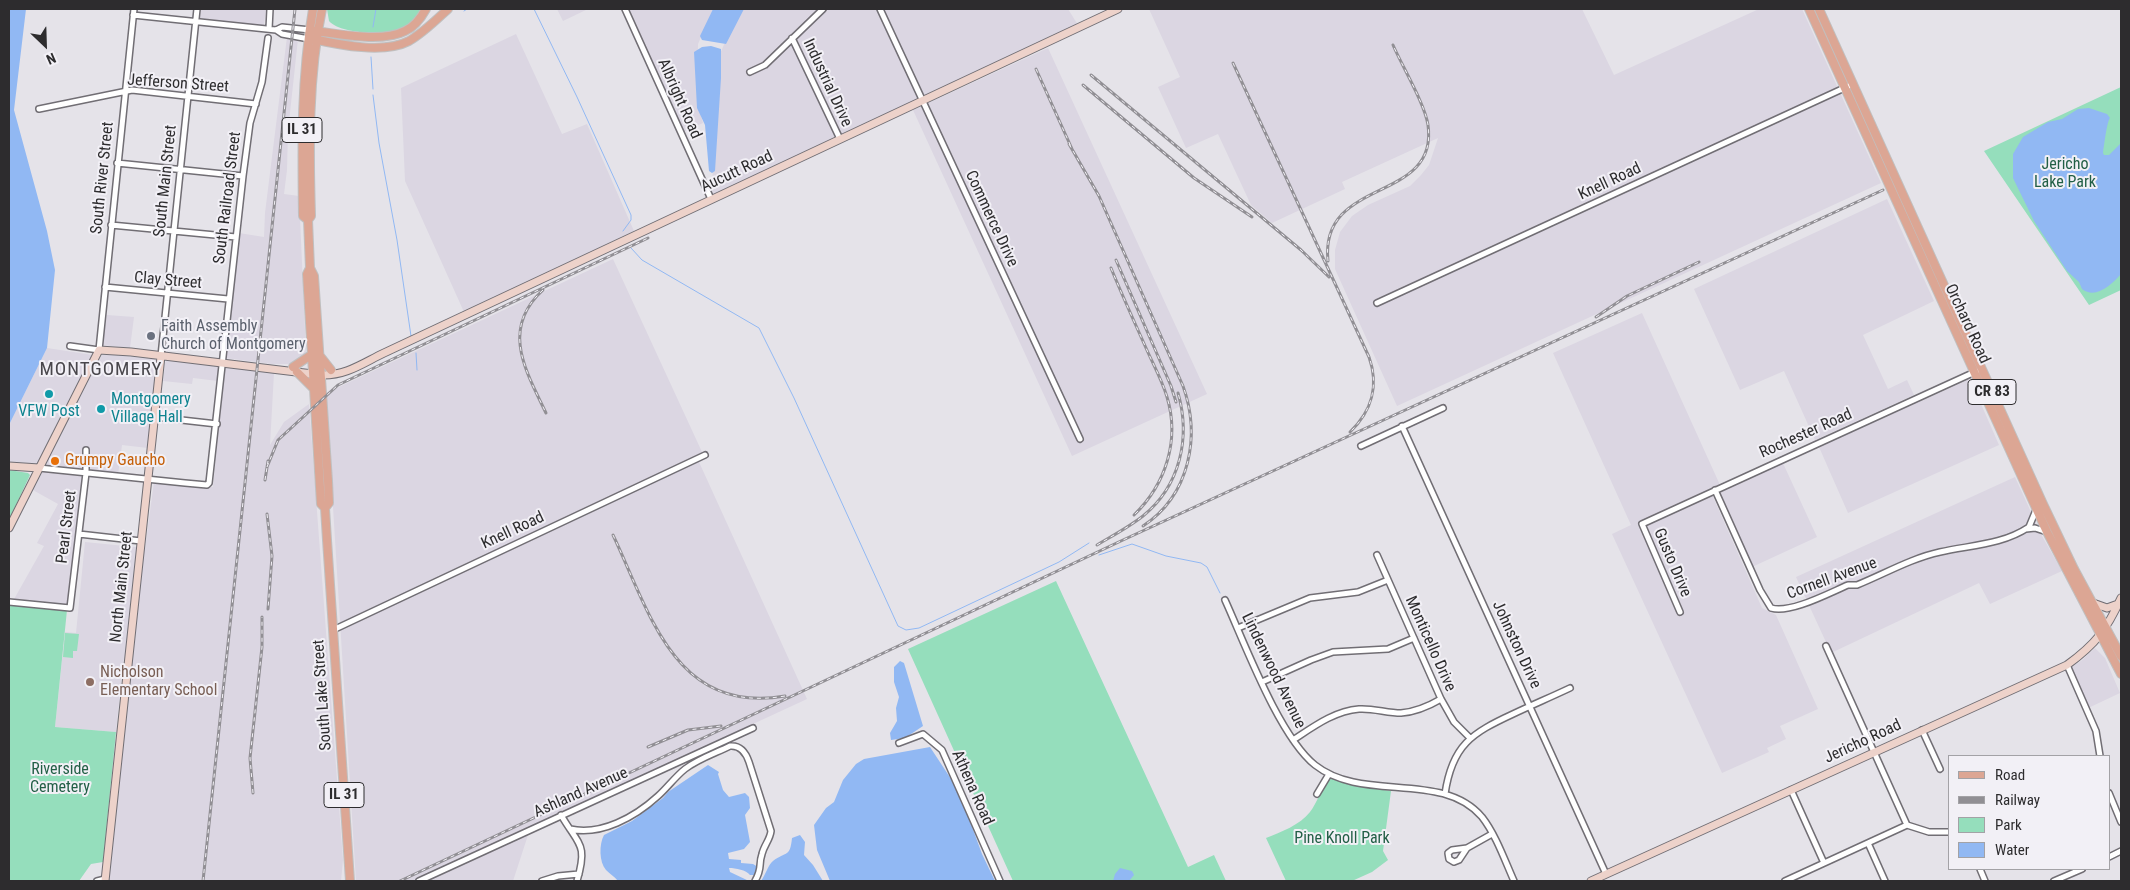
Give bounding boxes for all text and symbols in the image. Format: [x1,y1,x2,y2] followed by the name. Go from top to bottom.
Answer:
[20,20,70,70] north arrow
[798,36,856,130] street label: Industrial Drive
[44,50,58,68] text: N
[653,56,705,142] street label: Albright Road
[127,71,229,97] street label: Jefferson Street
[282,118,322,142] road number: IL 31
[88,121,118,235] street label: South River Street
[151,124,181,238] street label: South Main Street
[210,131,246,265] street label: South Railroad Street
[698,147,776,197] street label: Aucutt Road
[2034,155,2096,193] park label: Jericho Lake Park
[1576,159,1644,205] street label: Knell Road
[960,168,1022,270] street label: Commerce Drive
[133,268,203,294] street label: Clay Street
[1940,281,1994,367] street label: Orchard Road
[161,317,306,355] place label: Faith Assembly Church of Montgomery
[145,330,157,342] marker: Faith Assembly Church of Montgomery
[38,359,164,381] district label: MONTGOMERY
[1968,380,2016,404] road number: CR 83
[43,388,55,400] marker: VFW Post
[111,390,191,428] place label: Montgomery Village Hall
[18,402,80,422] place label: VFW Post
[95,403,107,415] marker: Montgomery Village Hall
[1757,405,1855,463] street label: Rochester Road
[65,451,165,471] place label: Grumpy Gaucho
[49,455,61,467] marker: Grumpy Gaucho
[53,489,81,565] street label: Pearl Street
[479,508,547,554] street label: Knell Road
[1649,526,1695,600] street label: Gusto Drive
[107,530,137,644] street label: North Main Street
[1784,554,1880,604] street label: Cornell Avenue
[1400,593,1460,695] street label: Monticello Drive
[1487,598,1545,692] street label: Johnston Drive
[1237,610,1309,732] street label: Lindenwood Avenue
[310,639,336,751] street label: South Lake Street
[100,663,217,701] place label: Nicholson Elementary School
[84,676,96,688] marker: Nicholson Elementary School
[1821,716,1905,768] street label: Jericho Road
[947,747,997,829] street label: Athena Road
[1948,755,2110,870] legend
[30,760,90,798] park label: Riverside Cemetery
[531,764,631,822] street label: Ashland Avenue
[1995,766,2025,784] text: Road
[324,782,364,808] road number: IL 31
[1995,791,2040,809] text: Railway
[1995,816,2022,834] text: Park
[1294,829,1390,849] park label: Pine Knoll Park
[1995,841,2029,859] text: Water

